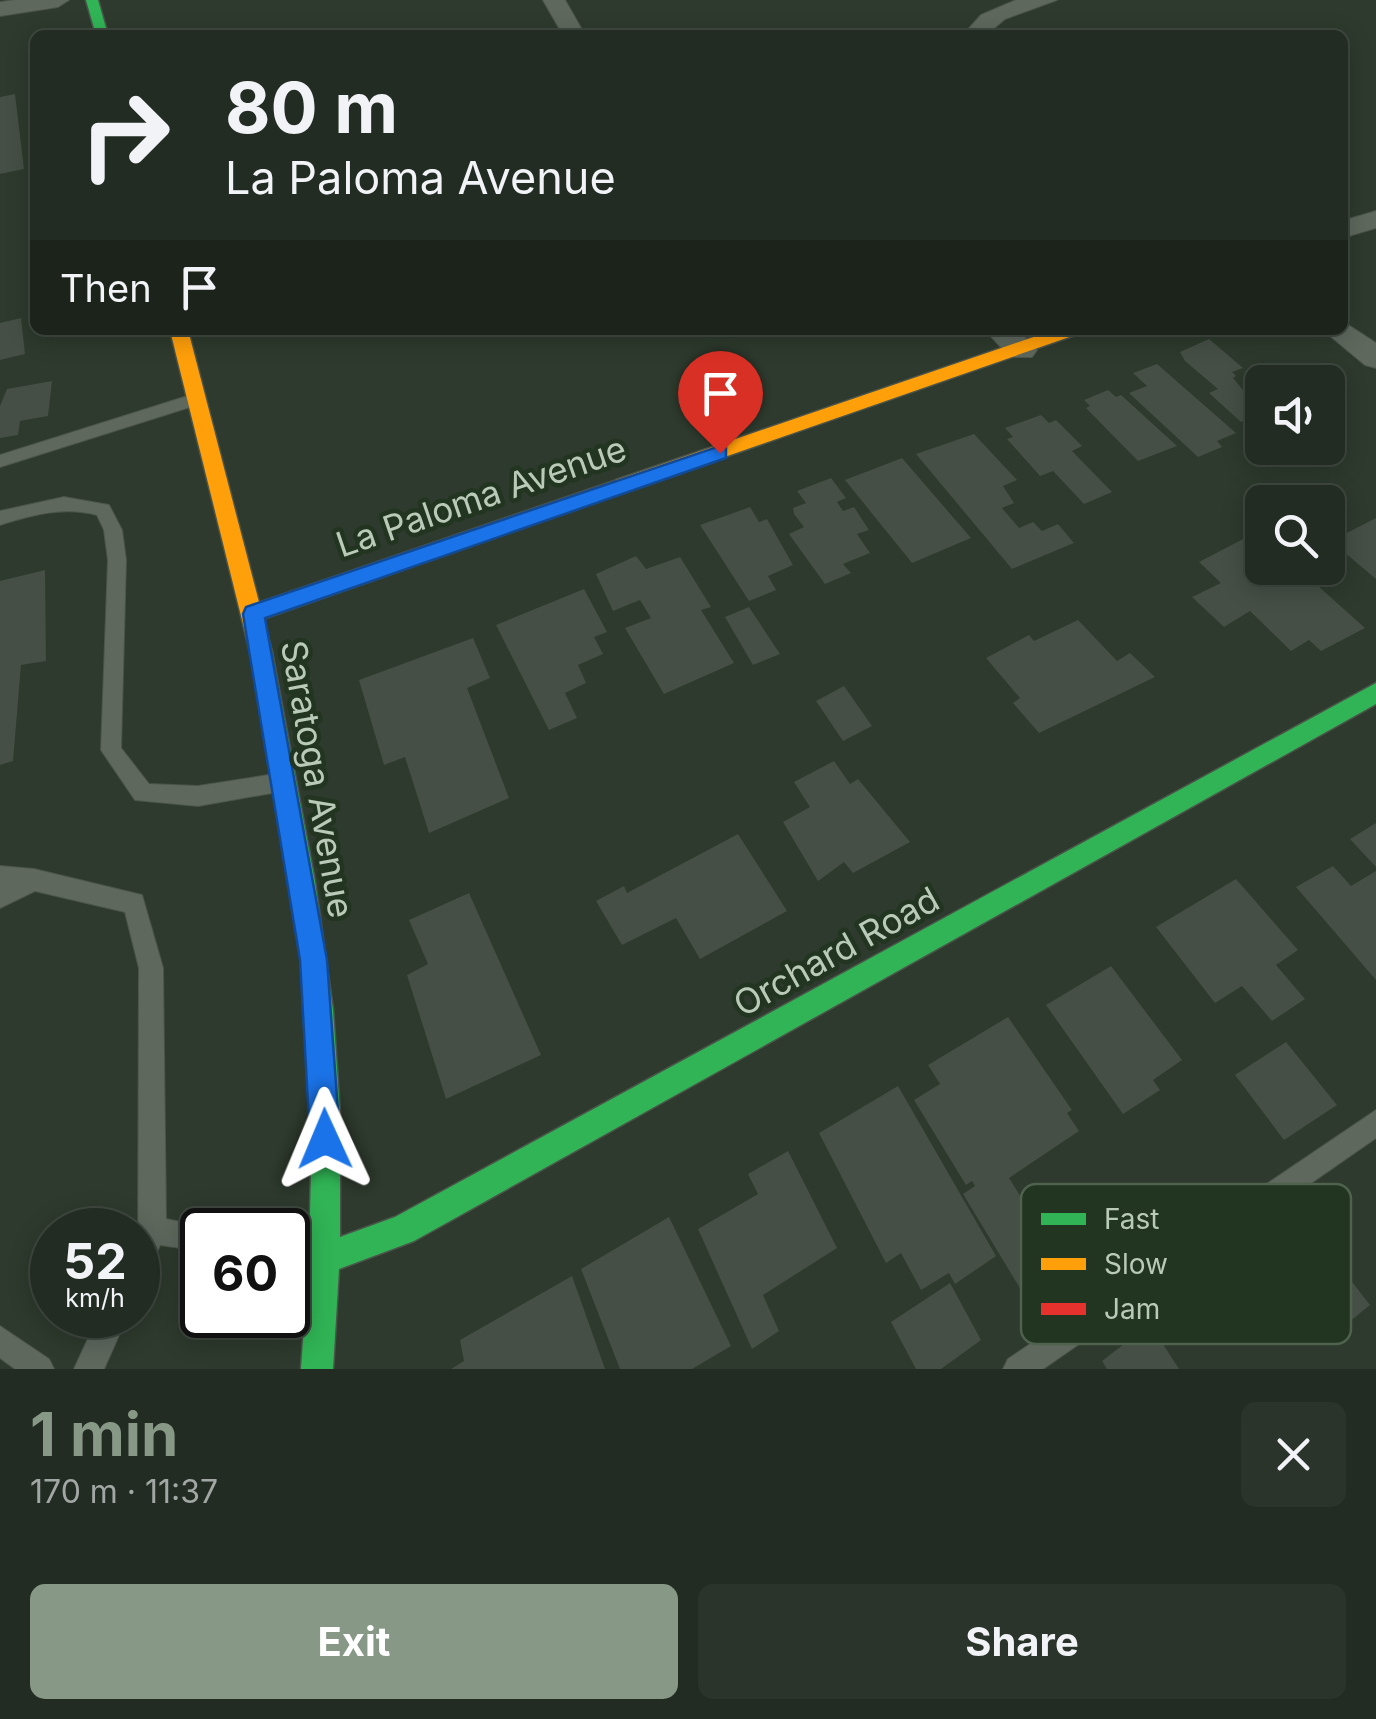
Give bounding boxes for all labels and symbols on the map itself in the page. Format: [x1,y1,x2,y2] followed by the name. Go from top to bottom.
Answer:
[678,351,763,454] pin
[331,427,631,565] street label: La Paloma Avenue
[273,637,363,921] street label: Saratoga Avenue
[726,877,946,1025] street label: Orchard Road
[273,1087,377,1191] position arrow
[1021,1184,1351,1344] legend
[1104,1202,1160,1236] text: Fast
[180,1208,310,1338] speed limit sign: 60
[1104,1247,1168,1281] text: Slow
[1104,1292,1160,1326] text: Jam

